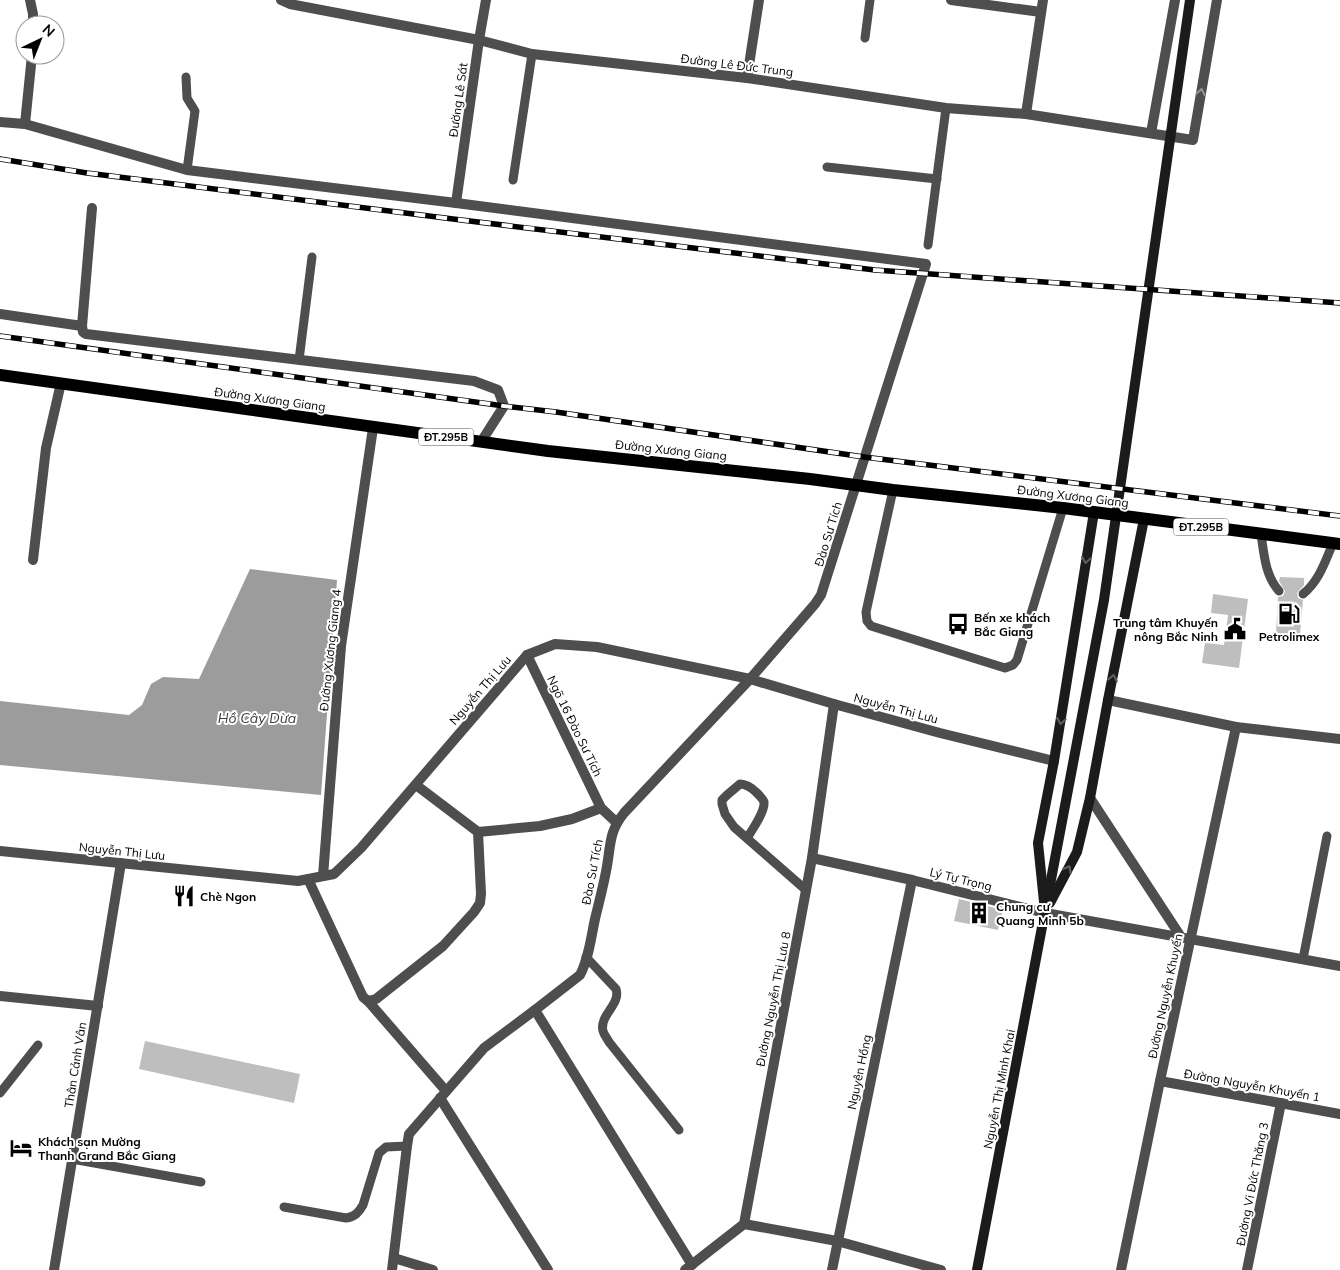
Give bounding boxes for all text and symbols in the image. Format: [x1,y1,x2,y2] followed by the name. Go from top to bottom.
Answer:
[15,15,65,65] north arrow
[39,20,59,41] text: N
[680,51,794,79] street label: Đường Lê Đức Trung
[445,62,471,138] street label: Đường Lê Sát
[1196,87,1206,96] one-way arrow
[213,384,327,414] street label: Đường Xương Giang
[418,428,474,446] road number: ĐT.295B
[614,437,728,463] street label: Đường Xương Giang
[1016,482,1130,510] street label: Đường Xương Giang
[811,500,845,568] street label: Đào Sư Tích
[1174,518,1228,536] road number: ĐT.295B
[1082,556,1092,564] one-way arrow
[316,588,344,712] street label: Đường Xương Giang 4
[1276,601,1302,627] fuel station icon: Petrolimex
[974,610,1050,639] place label: Bến xe khách Bắc Giang
[945,611,971,637] bus stop icon: Bến xe khách Bắc Giang
[1113,615,1218,644] place label: Trung tâm Khuyến nông Bắc Ninh
[1222,616,1248,642] public building icon: Trung tâm Khuyến nông Bắc Ninh
[1259,629,1320,644] place label: Petrolimex
[446,652,514,728] street label: Nguyễn Thị Lưu
[544,673,606,779] street label: Ngõ 16 Đào Sư Tích
[1107,673,1117,682] one-way arrow
[852,690,940,726] street label: Nguyễn Thị Lưu
[218,709,296,727] water label: Hồ Cây Dừa
[1056,716,1066,725] one-way arrow
[578,838,606,906] street label: Đào Sư Tích
[78,839,166,863] street label: Nguyễn Thị Lưu
[928,864,994,894] street label: Lý Tự Trọng
[1062,866,1072,875] one-way arrow
[171,883,197,909] restaurant icon: Chè Ngon
[200,889,256,904] place label: Chè Ngon
[996,899,1084,928] place label: Chung cư Quang Minh 5b
[966,900,992,926] building icon: Chung cư Quang Minh 5b
[753,930,793,1068] street label: Đường Nguyễn Thị Lưu 8
[1144,932,1186,1060] street label: Đường Nguyễn Khuyến
[61,1021,89,1109] street label: Thân Cảnh Vân
[980,1028,1018,1150] street label: Nguyễn Thị Minh Khai
[844,1033,874,1111] street label: Nguyên Hồng
[1183,1066,1321,1104] street label: Đường Nguyễn Khuyến 1
[1233,1121,1271,1247] street label: Đường Vi Đức Thăng 3
[38,1134,176,1163] place label: Khách sạn Mường Thanh Grand Bắc Giang
[8,1135,34,1161] hotel icon: Khách sạn Mường Thanh Grand Bắc Giang

